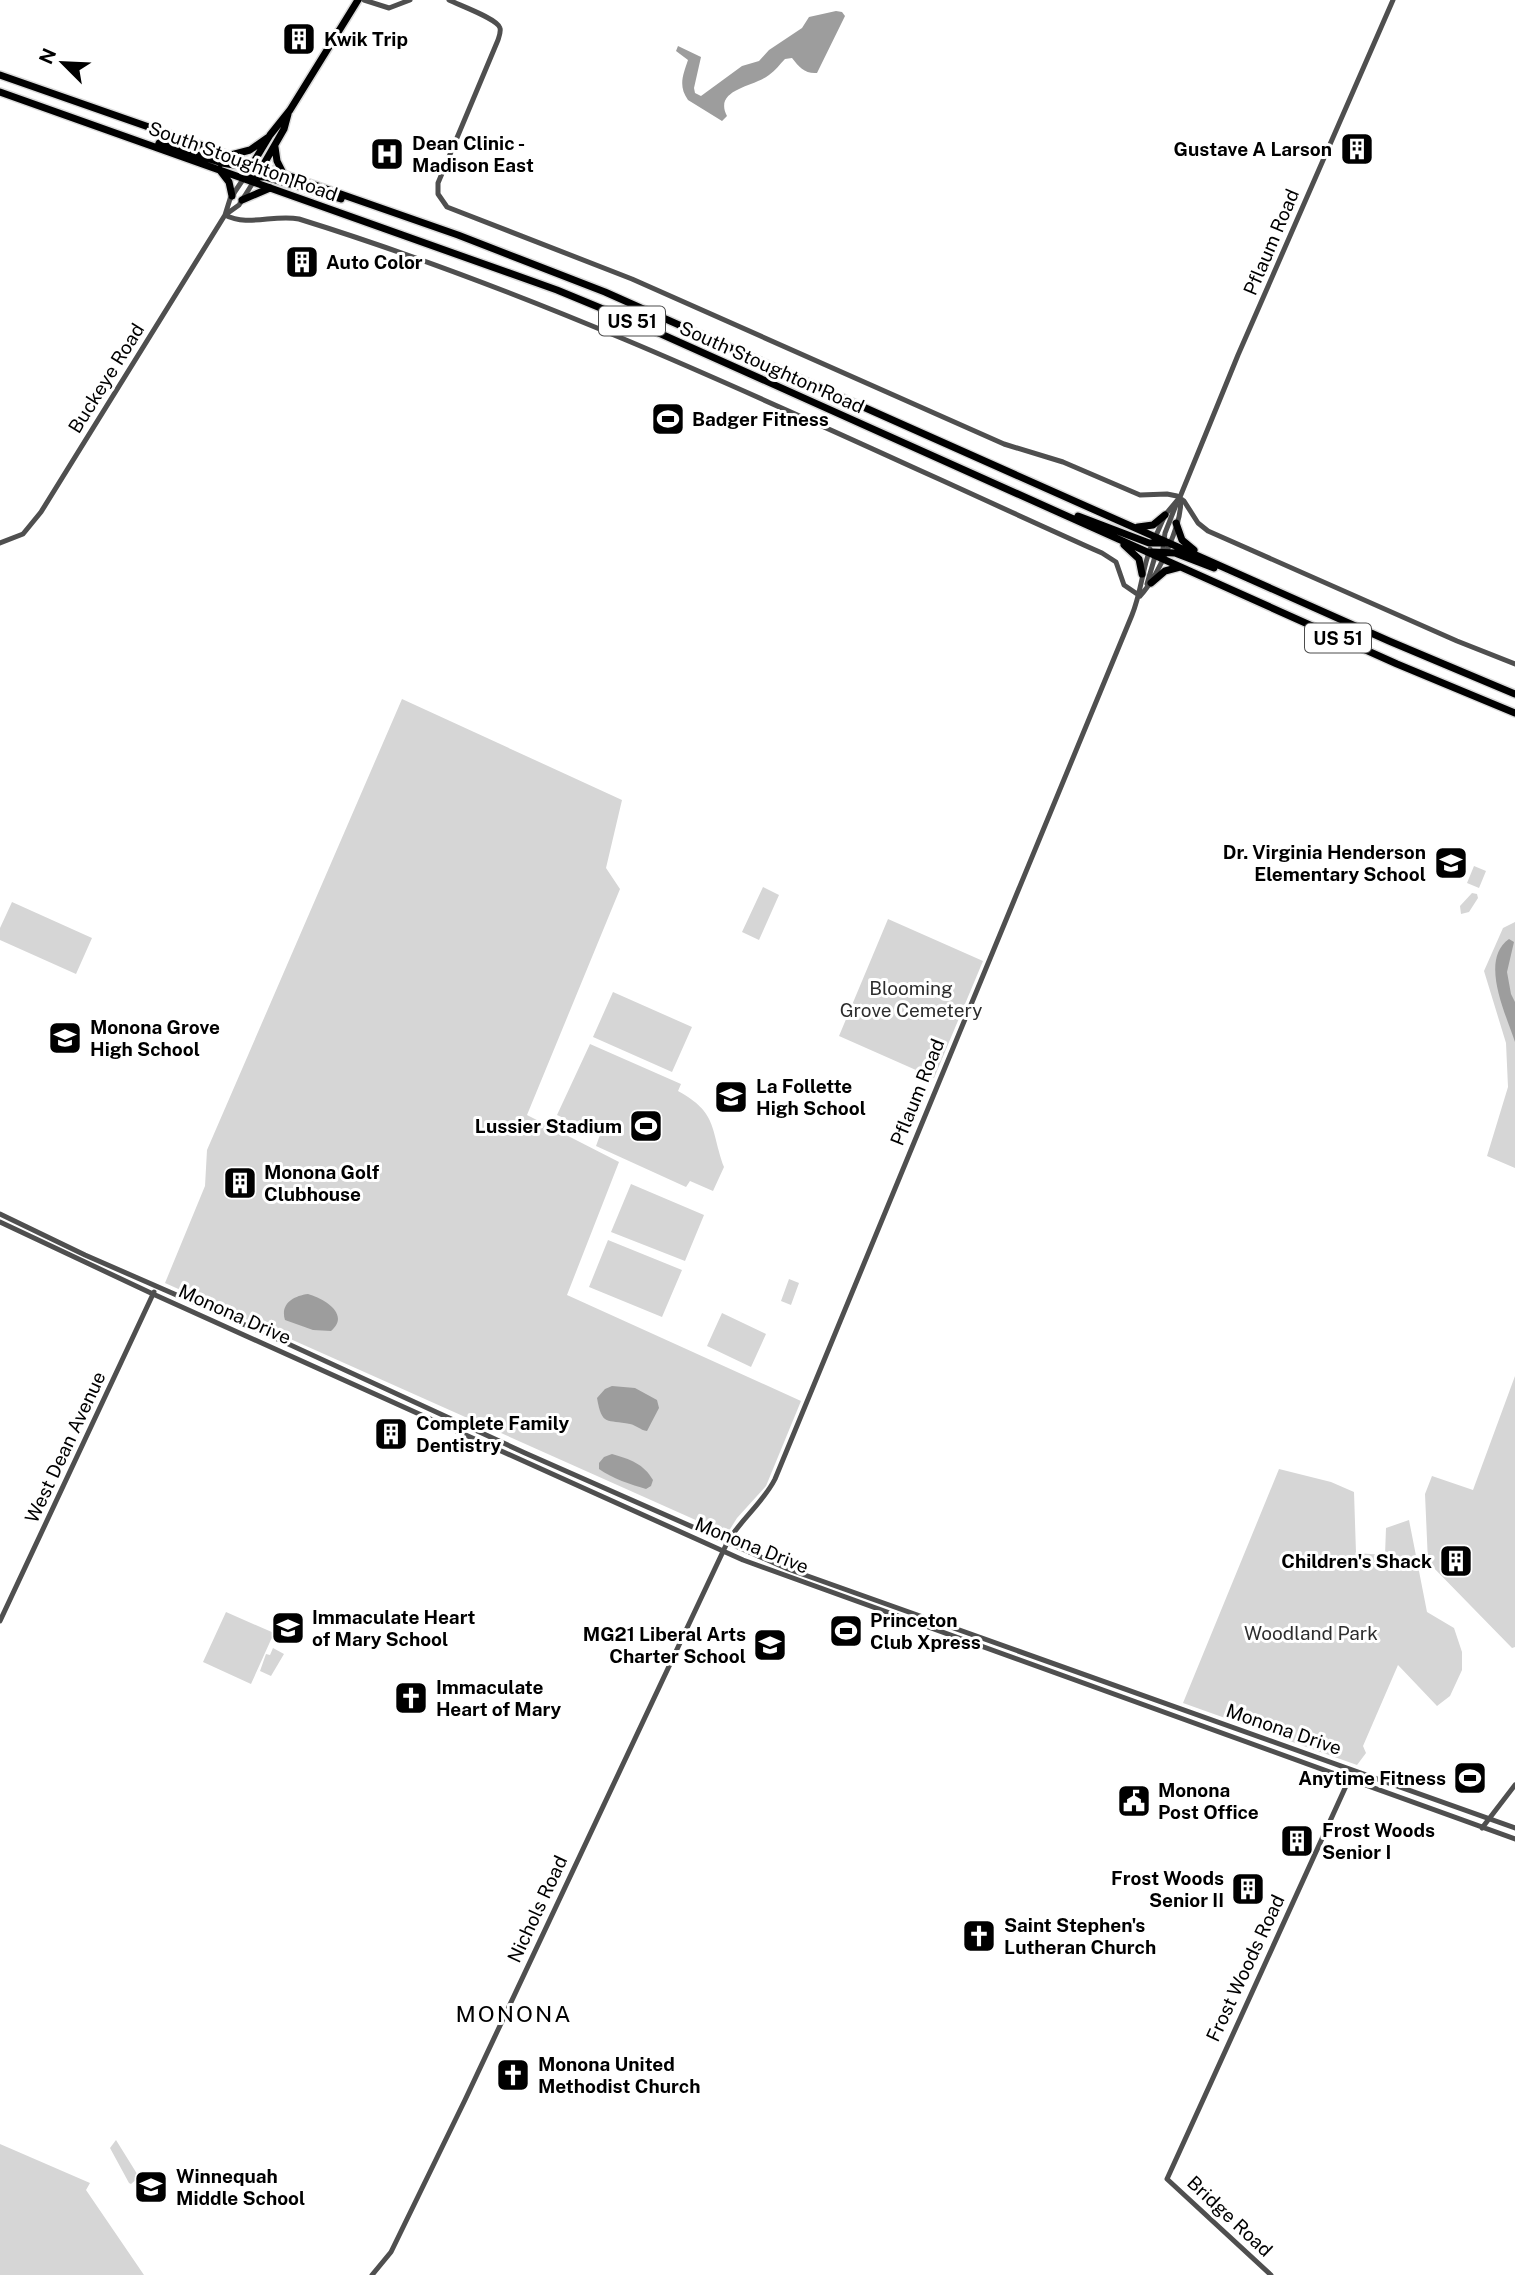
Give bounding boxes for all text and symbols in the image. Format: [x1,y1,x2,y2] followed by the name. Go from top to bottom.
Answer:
[280,20,318,58] building icon: Kwik Trip
[28,28,98,98] north arrow
[324,28,408,50] place label: Kwik Trip
[34,45,61,67] text: N
[146,117,340,205] street label: South Stoughton Road
[1338,130,1376,168] building icon: Gustave A Larson
[412,132,534,176] place label: Dean Clinic - Madison East
[368,135,406,173] hospital icon: Dean Clinic - Madison East
[1174,138,1332,160] place label: Gustave A Larson
[1239,186,1303,298] street label: Pflaum Road
[283,243,321,281] building icon: Auto Color
[326,251,423,273] place label: Auto Color
[599,306,665,335] road number: US 51
[676,316,868,418] street label: South Stoughton Road
[64,319,148,437] street label: Buckeye Road
[649,400,687,438] sports icon: Badger Fitness
[692,408,829,430] place label: Badger Fitness
[1305,624,1371,652] road number: US 51
[1223,841,1426,885] place label: Dr. Virginia Henderson Elementary School
[1432,844,1470,882] school or university icon: Dr. Virginia Henderson Elementary School
[840,977,982,1021] park label: Blooming Grove Cemetery
[90,1016,220,1060] place label: Monona Grove High School
[46,1019,84,1057] school or university icon: Monona Grove High School
[886,1035,948,1149] street label: Pflaum Road
[756,1075,866,1119] place label: La Follette High School
[712,1078,750,1116] school or university icon: La Follette High School
[627,1107,665,1145] sports icon: Lussier Stadium
[475,1115,622,1137] place label: Lussier Stadium
[264,1161,380,1205] place label: Monona Golf Clubhouse
[221,1164,259,1202] building icon: Monona Golf Clubhouse
[175,1279,295,1349] street label: Monona Drive
[20,1368,110,1526] street label: West Dean Avenue
[416,1412,569,1456] place label: Complete Family Dentistry
[372,1415,410,1453] building icon: Complete Family Dentistry
[692,1512,812,1578] street label: Monona Drive
[1437,1542,1475,1580] building icon: Children's Shack
[1281,1550,1432,1572] place label: Children's Shack
[312,1606,475,1650] place label: Immaculate Heart of Mary School
[269,1609,307,1647] school or university icon: Immaculate Heart of Mary School
[870,1609,981,1653] place label: Princeton Club Xpress
[827,1612,865,1650] sports icon: Princeton Club Xpress
[1244,1622,1378,1644] park label: Woodland Park
[583,1623,746,1667] place label: MG21 Liberal Arts Charter School
[751,1626,789,1664] school or university icon: MG21 Liberal Arts Charter School
[436,1676,562,1720] place label: Immaculate Heart of Mary
[392,1679,430,1717] church icon: Immaculate Heart of Mary
[1223,1699,1345,1759] street label: Monona Drive
[1451,1759,1489,1797] sports icon: Anytime Fitness
[1298,1767,1446,1789] place label: Anytime Fitness
[1158,1779,1259,1823] place label: Monona Post Office
[1115,1782,1153,1820] public building icon: Monona Post Office
[1322,1819,1435,1863] place label: Frost Woods Senior I
[1278,1822,1316,1860] building icon: Frost Woods Senior I
[503,1852,571,1966] street label: Nichols Road
[1111,1867,1224,1911] place label: Frost Woods Senior II
[1229,1870,1267,1908] building icon: Frost Woods Senior II
[1201,1891,1289,2045] street label: Frost Woods Road
[1004,1914,1156,1958] place label: Saint Stephen's Lutheran Church
[960,1917,998,1955] church icon: Saint Stephen's Lutheran Church
[455,2000,573,2027] district label: MONONA
[538,2053,700,2097] place label: Monona United Methodist Church
[494,2056,532,2094] church icon: Monona United Methodist Church
[176,2165,305,2209] place label: Winnequah Middle School
[132,2168,170,2206] school or university icon: Winnequah Middle School
[1183,2171,1277,2261] street label: Bridge Road

